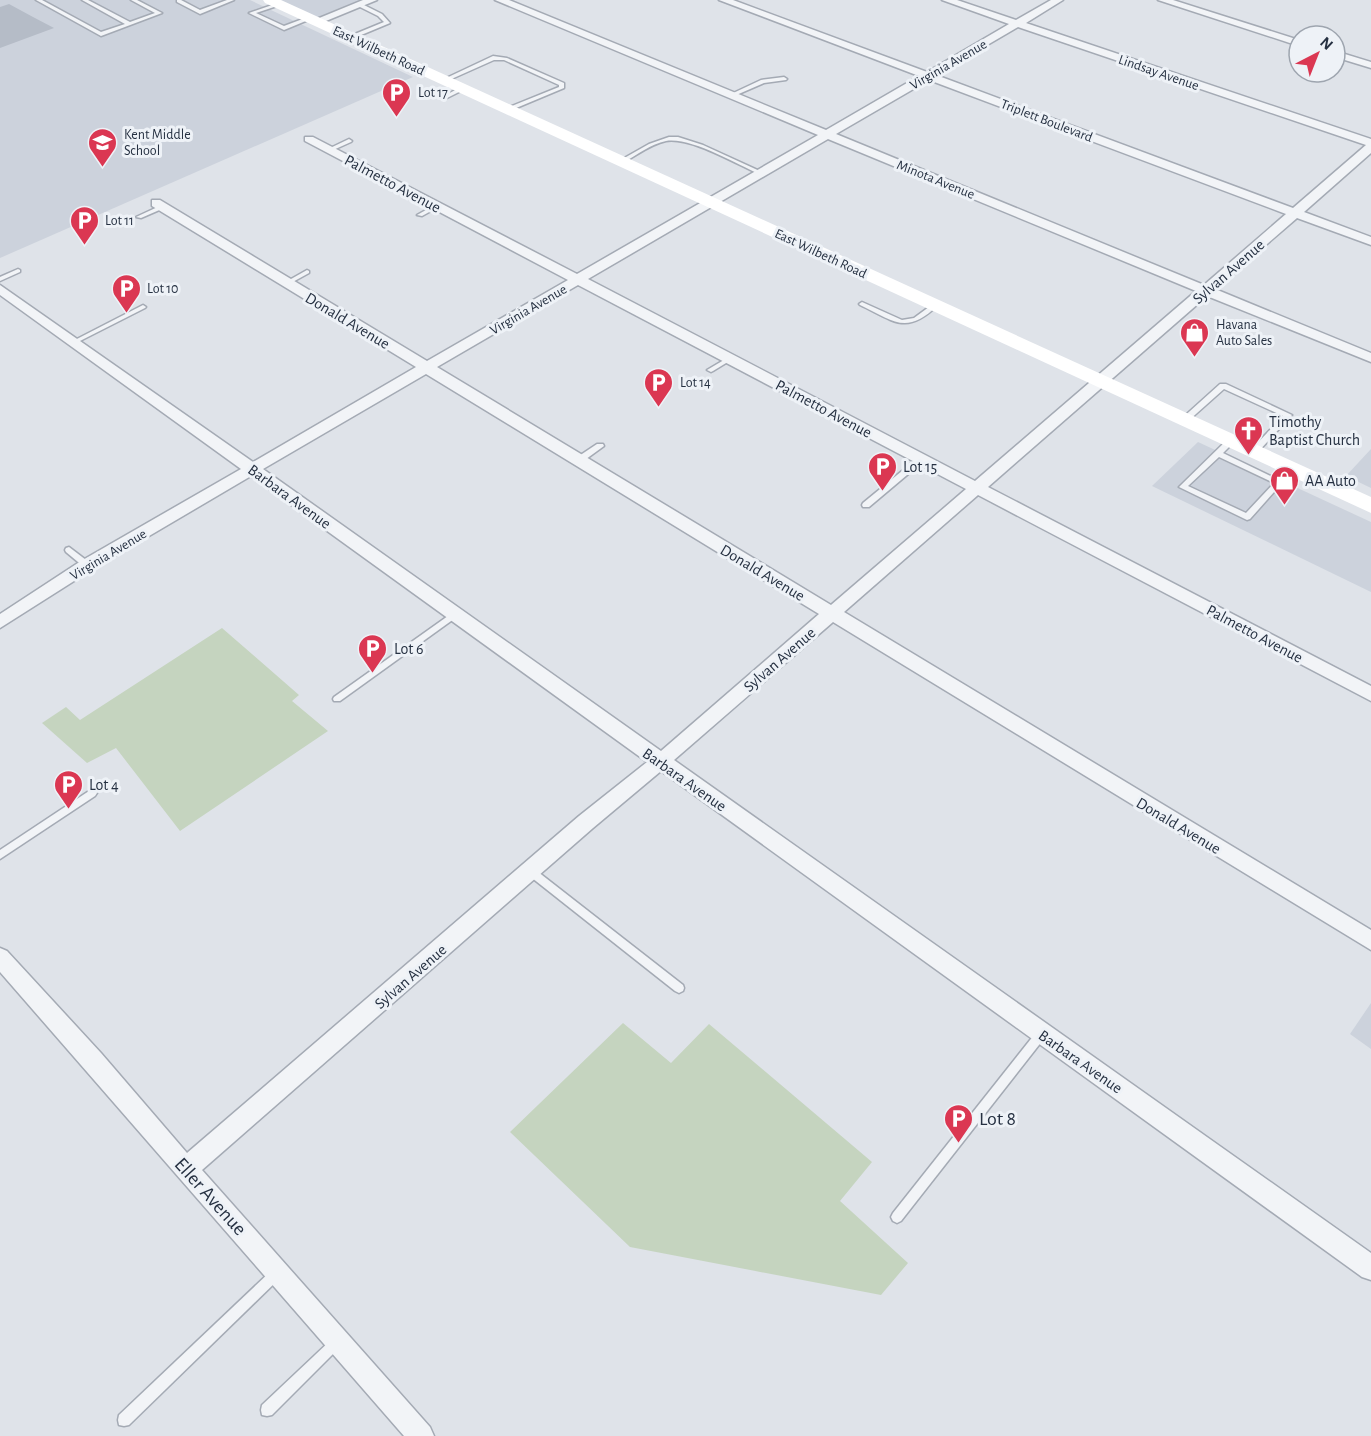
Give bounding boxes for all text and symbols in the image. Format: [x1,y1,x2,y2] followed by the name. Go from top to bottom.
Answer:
[330,23,427,78] street label: East Wilbeth Road
[1287,24,1347,84] north arrow
[1317,34,1336,53] text: N
[908,37,989,92] street label: Virginia Avenue
[1117,53,1201,93] street label: Lindsay Avenue
[381,76,413,118] parking icon: Lot 17
[418,86,448,100] place label: Lot 17
[999,97,1095,145] street label: Triplett Boulevard
[87,126,119,168] school or university icon: Kent Middle School
[124,128,191,158] place label: Kent Middle School
[342,152,443,216] street label: Palmetto Avenue
[895,158,977,202] street label: Minota Avenue
[68,204,100,246] parking icon: Lot 11
[105,214,134,228] place label: Lot 11
[772,226,869,281] street label: East Wilbeth Road
[1190,236,1268,308] street label: Sylvan Avenue
[110,272,142,314] parking icon: Lot 10
[147,282,179,296] place label: Lot 10
[488,282,569,337] street label: Virginia Avenue
[303,289,392,352] street label: Donald Avenue
[1179,316,1211,358] shop icon: Havana Auto Sales
[1216,318,1272,348] place label: Havana Auto Sales
[643,366,675,408] parking icon: Lot 14
[680,376,711,390] place label: Lot 14
[773,377,874,441] street label: Palmetto Avenue
[1232,414,1264,456] church icon: Timothy Baptist Church
[1269,414,1360,448] place label: Timothy Baptist Church
[866,450,898,492] parking icon: Lot 15
[903,459,937,475] place label: Lot 15
[245,461,334,532] street label: Barbara Avenue
[1268,464,1300,506] shop icon: AA Auto
[1305,473,1356,489] place label: AA Auto
[68,527,149,583] street label: Virginia Avenue
[718,541,807,604] street label: Donald Avenue
[1204,602,1305,666] street label: Palmetto Avenue
[741,624,819,696] street label: Sylvan Avenue
[357,632,389,674] parking icon: Lot 6
[394,641,424,657] place label: Lot 6
[640,745,729,815] street label: Barbara Avenue
[52,768,84,810] parking icon: Lot 4
[89,777,119,793] place label: Lot 4
[1134,794,1223,857] street label: Donald Avenue
[372,941,450,1013] street label: Sylvan Avenue
[1036,1027,1125,1097] street label: Barbara Avenue
[942,1102,974,1144] parking icon: Lot 8
[979,1109,1016,1129] place label: Lot 8
[170,1154,250,1239] street label: Eller Avenue

